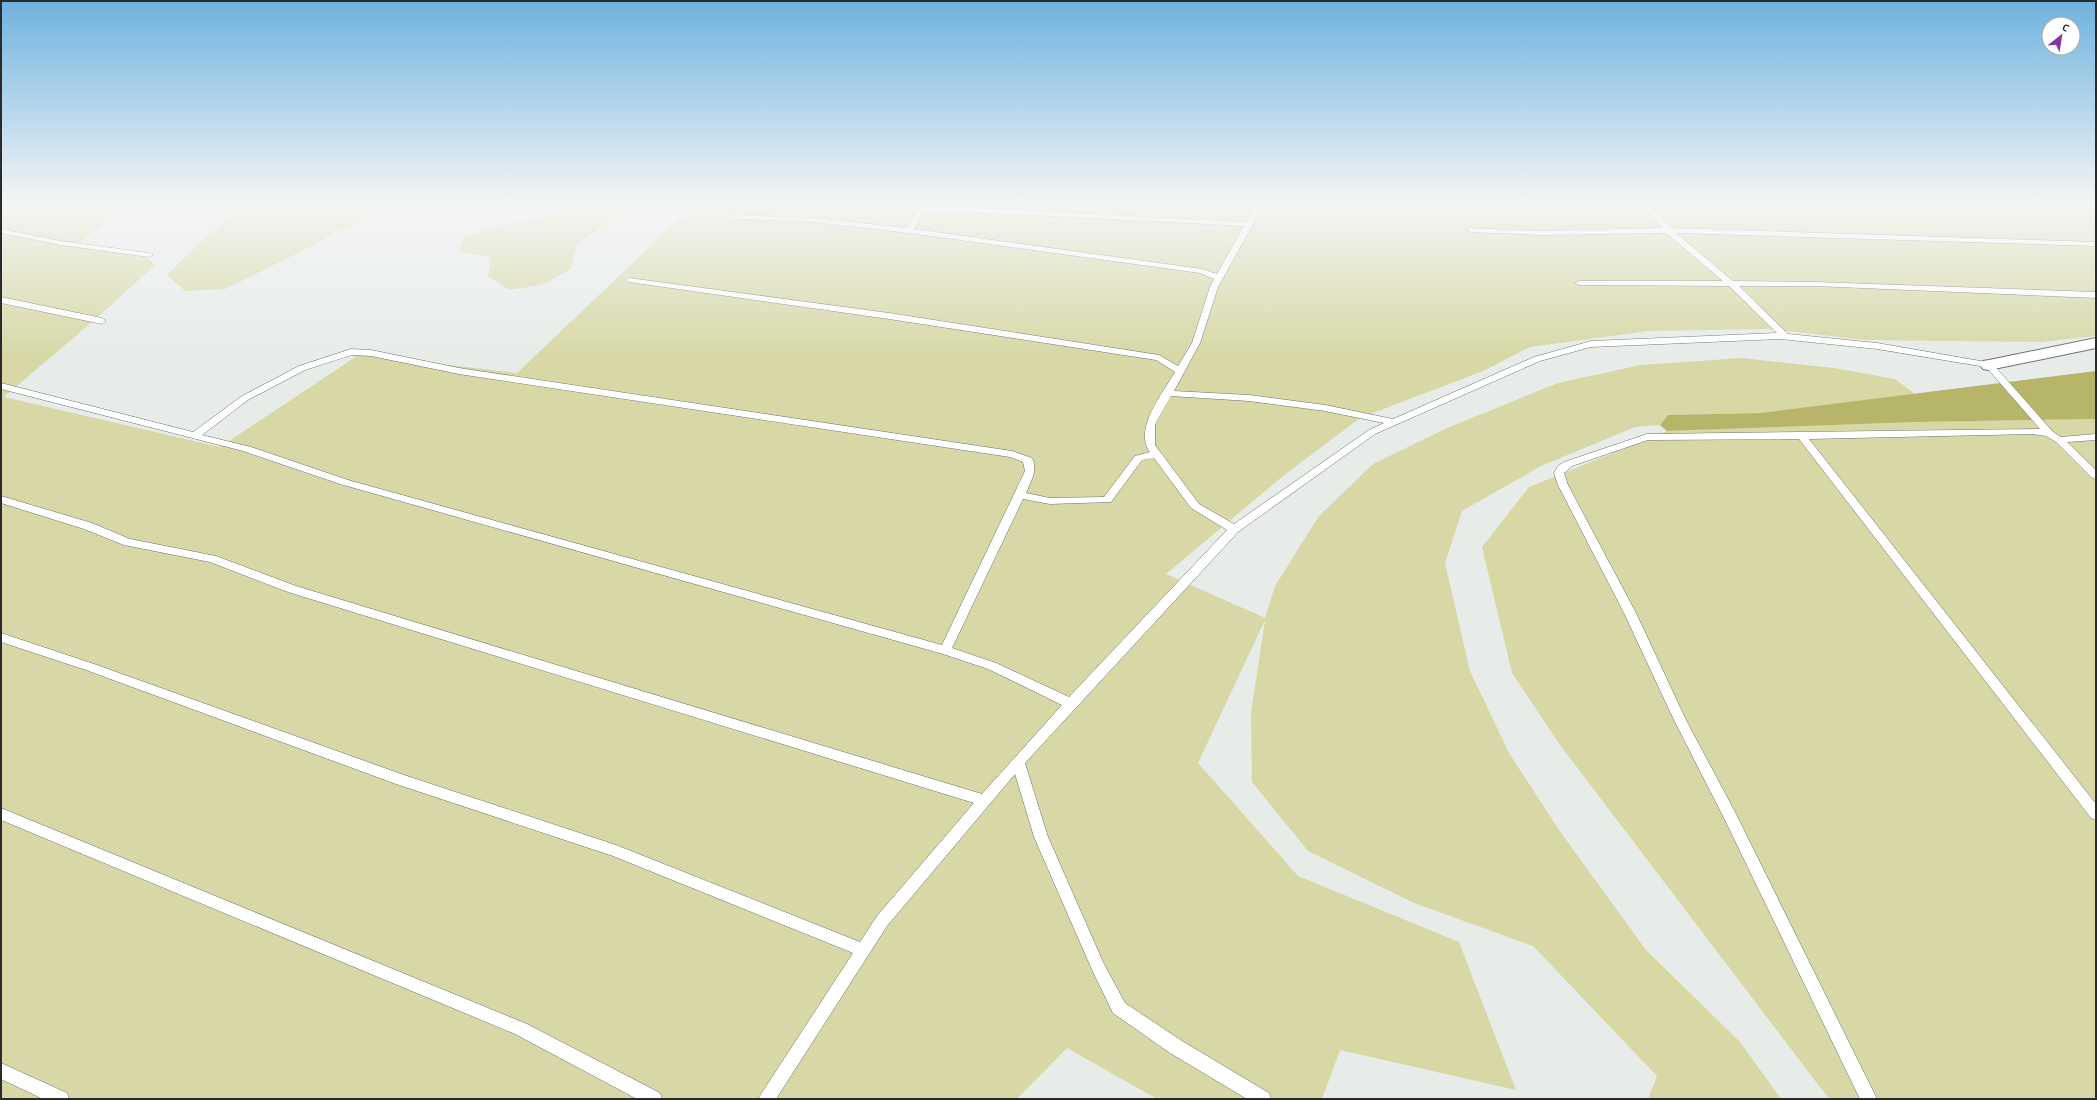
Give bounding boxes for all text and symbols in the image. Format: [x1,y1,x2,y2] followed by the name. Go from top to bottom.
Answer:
[2041,16,2081,56] north arrow
[2060,21,2071,34] text: С

